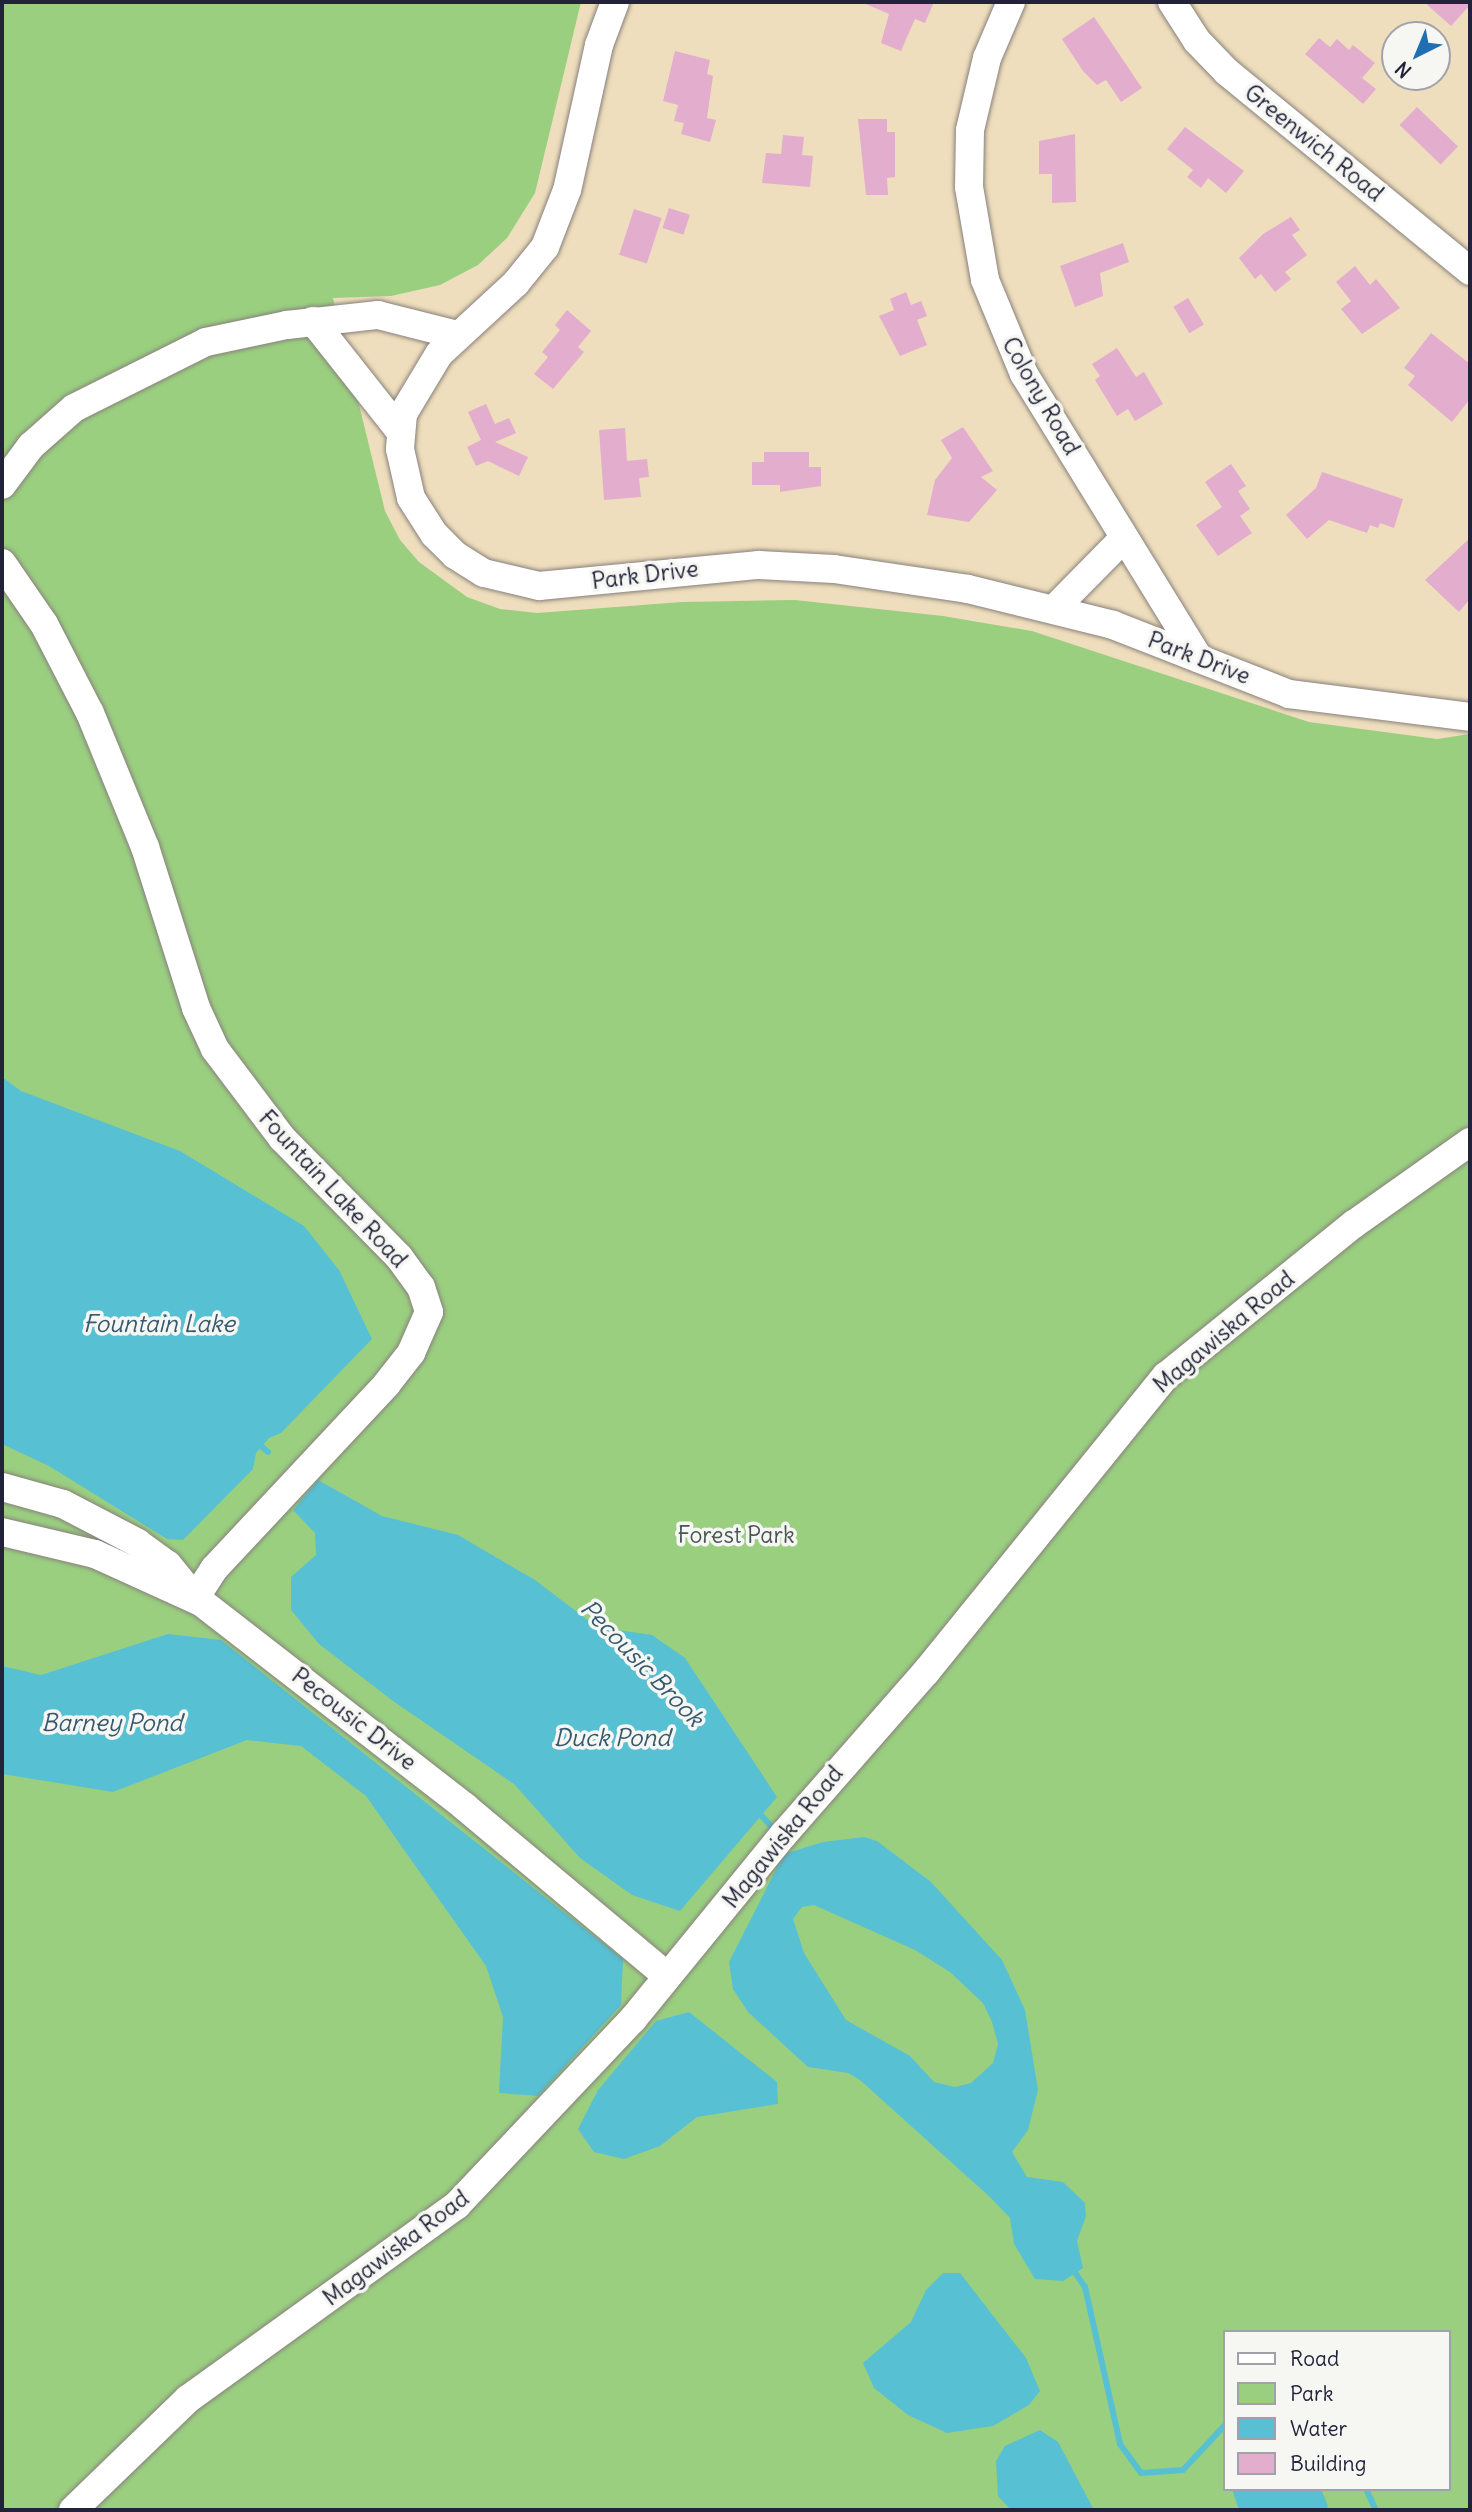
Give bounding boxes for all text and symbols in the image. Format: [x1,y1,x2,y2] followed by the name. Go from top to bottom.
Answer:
[1381,21,1451,91] north arrow
[1390,57,1416,83] text: N
[1239,79,1389,207] street label: Greenwich Road
[996,332,1086,460] street label: Colony Road
[590,555,700,595] street label: Park Drive
[1144,626,1254,690] street label: Park Drive
[253,1105,413,1273] street label: Fountain Lake Road
[1148,1265,1300,1399] street label: Magawiska Road
[83,1310,235,1338] water label: Fountain Lake
[677,1521,795,1549] park label: Forest Park
[574,1594,710,1732] water label: Pecousic Brook
[286,1662,422,1776] street label: Pecousic Drive
[42,1709,182,1737] water label: Barney Pond
[554,1724,670,1752] water label: Duck Pond
[717,1760,849,1914] street label: Magawiska Road
[318,2184,474,2312] street label: Magawiska Road
[1224,2330,1451,2491] legend
[1290,2345,1339,2372] text: Road
[1290,2380,1333,2407] text: Park
[1290,2415,1347,2442] text: Water
[1290,2450,1366,2477] text: Building

